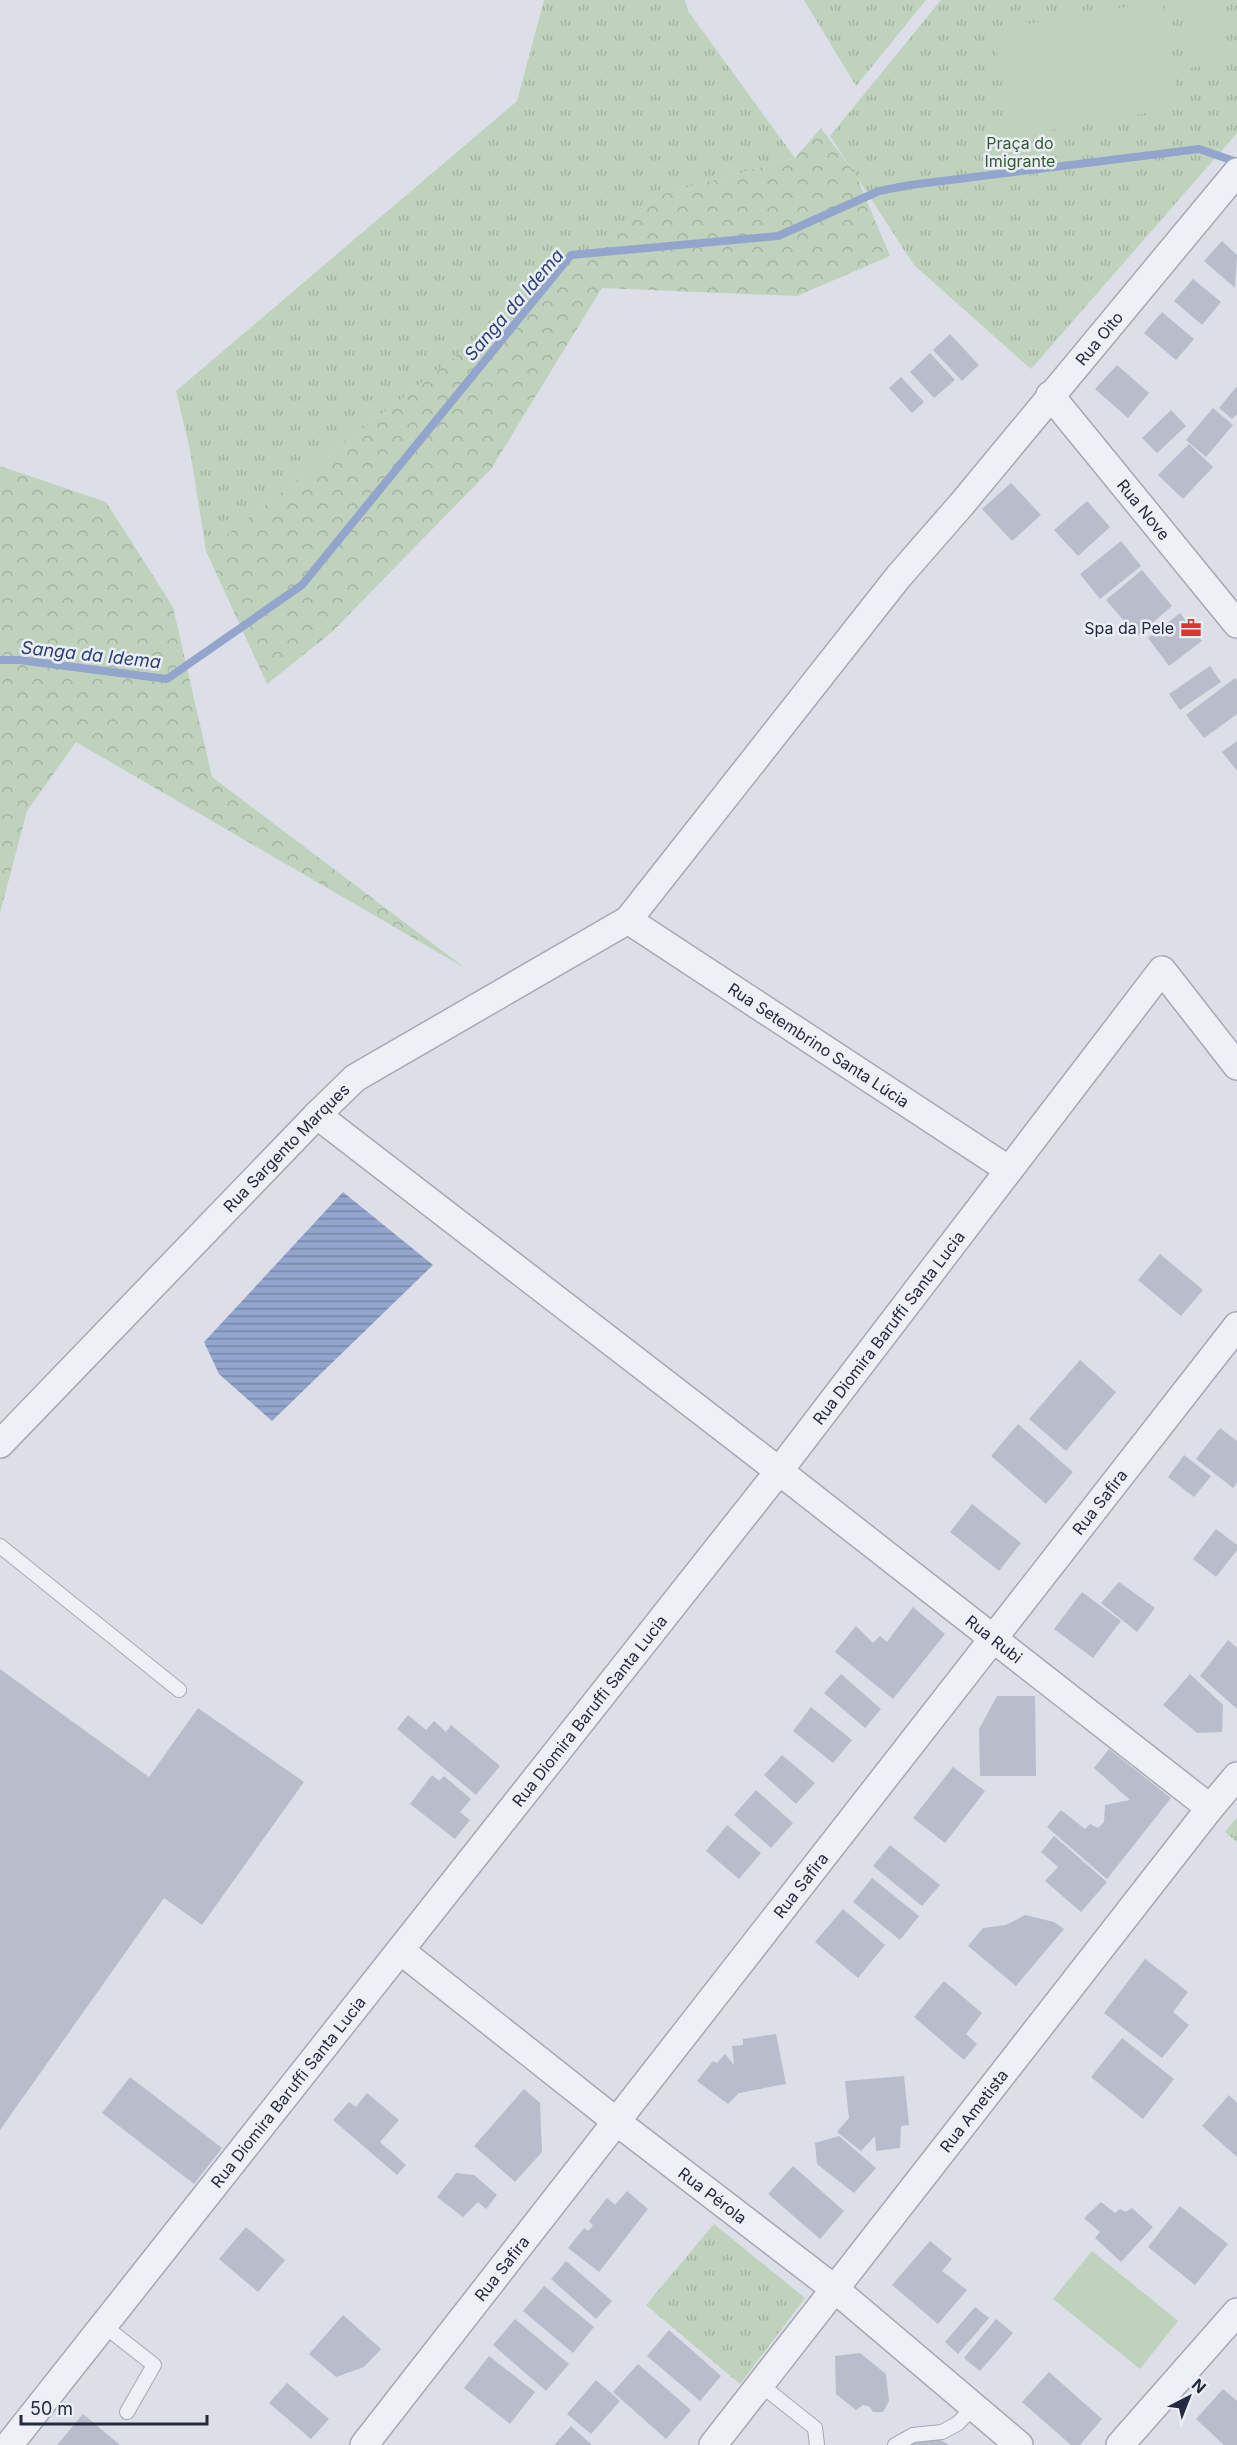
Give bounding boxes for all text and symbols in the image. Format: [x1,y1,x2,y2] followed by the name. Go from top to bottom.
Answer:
[985,133,1055,171] park label: Praça do Imigrante
[460,245,568,365] water label: Sanga da Idema
[1071,307,1127,369] street label: Rua Oito
[1113,475,1174,544] street label: Rua Nove
[1179,616,1203,640] office icon: Spa da Pele
[1084,618,1174,638] place label: Spa da Pele
[20,637,162,672] water label: Sanga da Idema
[724,978,913,1112] street label: Rua Setembrino Santa Lúcia
[219,1079,354,1216] street label: Rua Sargento Marques
[808,1227,969,1428] street label: Rua Diomira Baruffi Santa Lucia
[1068,1465,1131,1539] street label: Rua Safira
[508,1611,671,1810] street label: Rua Diomira Baruffi Santa Lucia
[961,1611,1026,1667] street label: Rua Rubi
[769,1849,832,1922] street label: Rua Safira
[206,1992,370,2192] street label: Rua Diomira Baruffi Santa Lucia
[935,2065,1012,2156] street label: Rua Ametista
[674,2163,751,2228] street label: Rua Pérola
[470,2232,533,2305] street label: Rua Safira
[1159,2367,1219,2427] north arrow
[1188,2374,1210,2397] text: N
[21,2388,207,2426] scale bar
[30,2398,73,2419] text: 50 m

